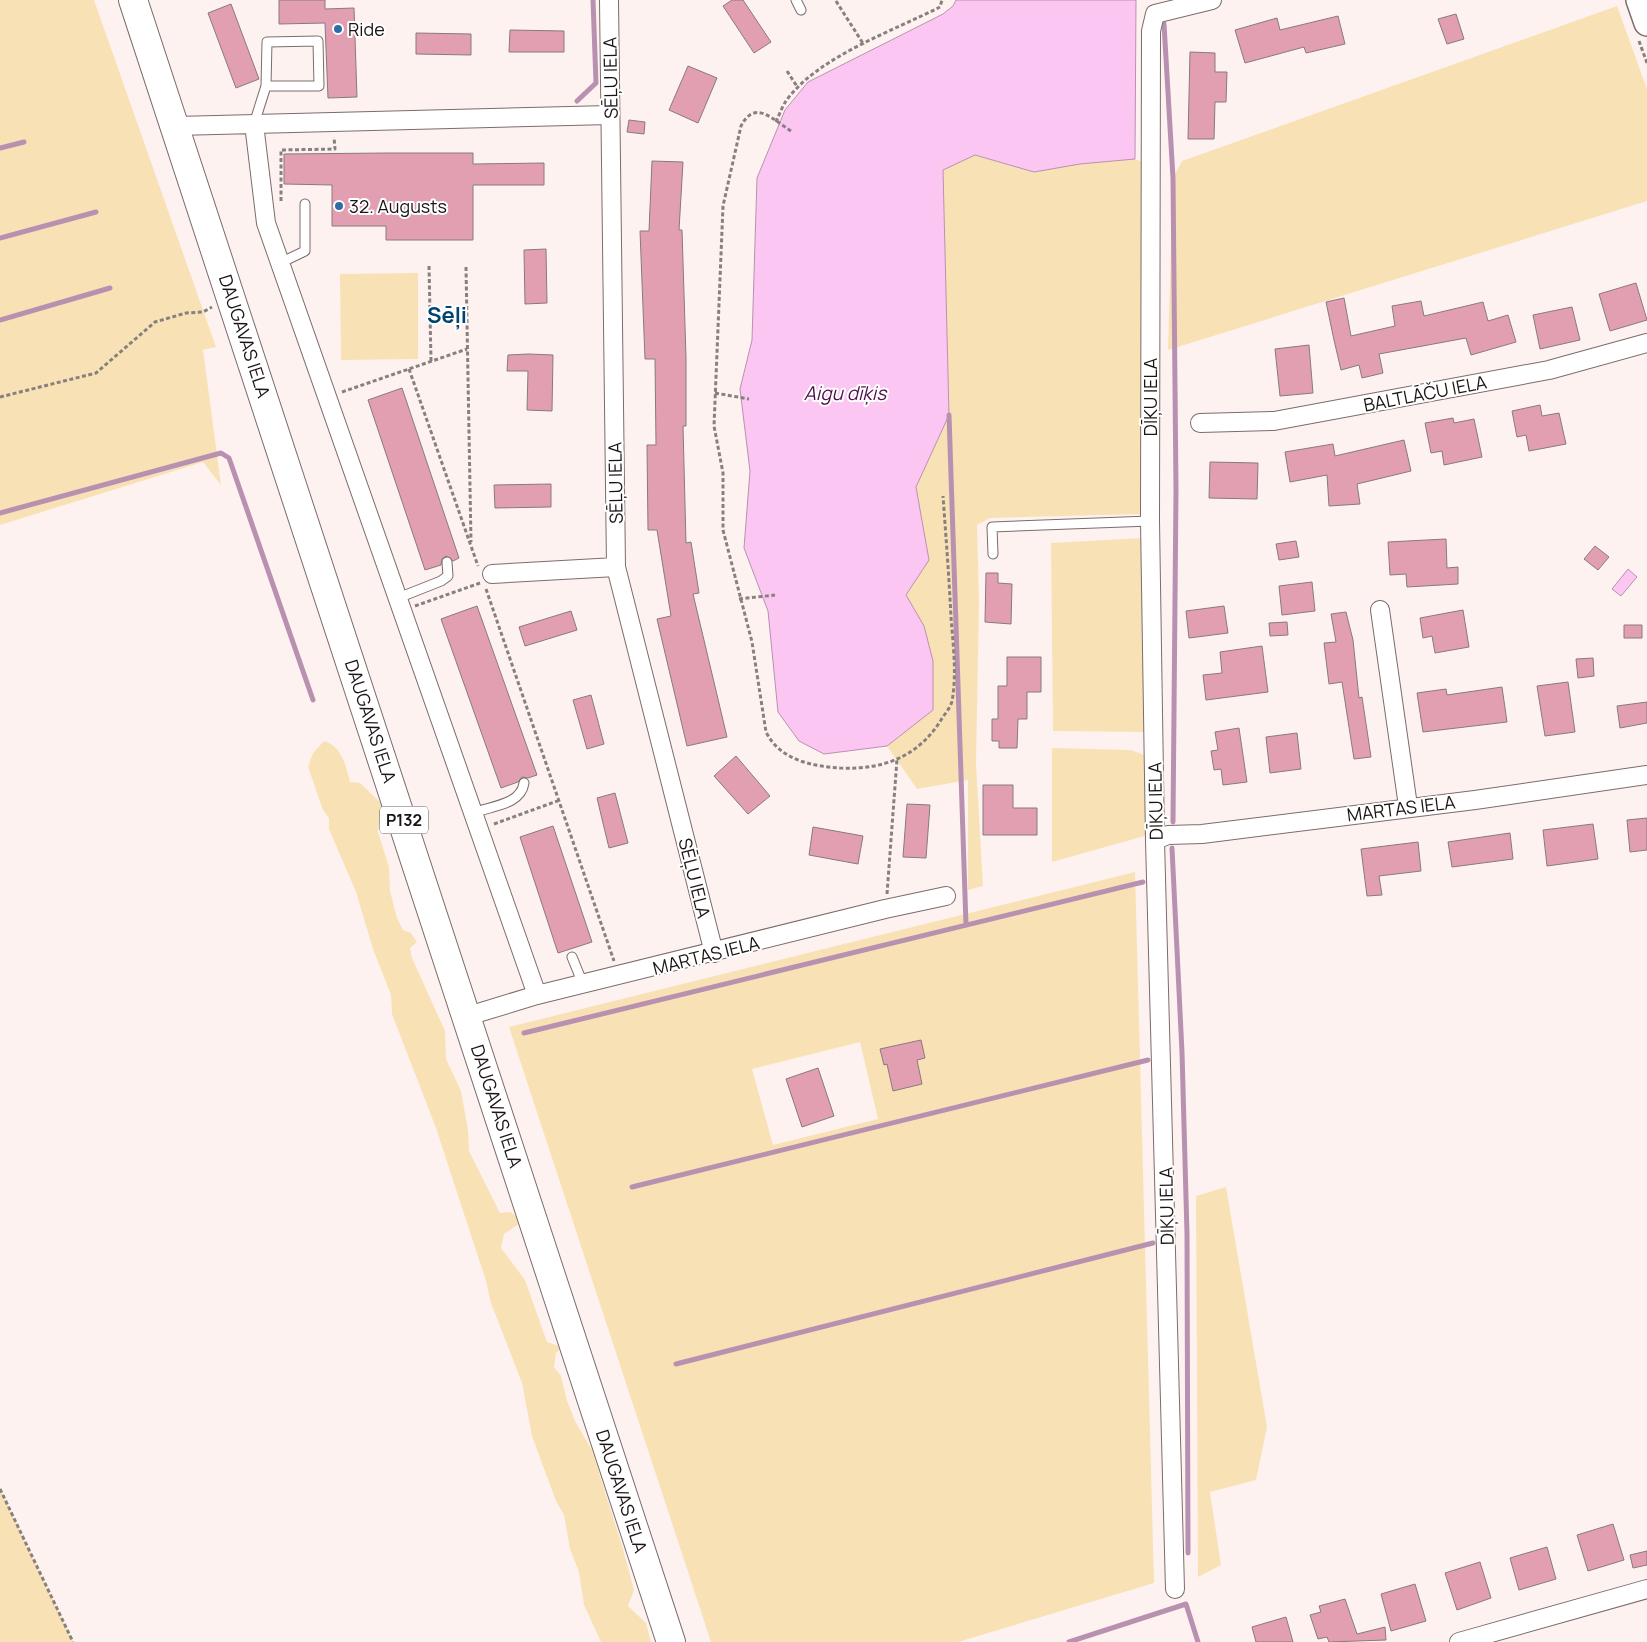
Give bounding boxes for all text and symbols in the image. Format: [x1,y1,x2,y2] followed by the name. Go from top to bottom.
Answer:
[348,17,385,41] place label: Ride
[332,23,344,35] marker: Ride
[597,36,623,119] street label: SĒĻU IELA
[349,194,447,218] place label: 32. Augusts
[333,200,345,212] marker: 32. Augusts
[214,271,276,401] street label: DAUGAVAS IELA
[427,300,467,330] district label: Sēļi
[1138,357,1162,436] street label: DĪĶU IELA
[1361,369,1489,417] street label: BALTLĀČU IELA
[804,380,888,406] water label: Aigu dīķis
[602,441,628,524] street label: SĒĻU IELA
[340,656,402,786] street label: DAUGAVAS IELA
[1142,761,1168,840] street label: DĪĶU IELA
[1345,789,1457,827] street label: MARTAS IELA
[380,806,428,834] road number: P132
[673,835,717,921] street label: SĒĻU IELA
[650,930,762,980] street label: MARTAS IELA
[466,1041,528,1171] street label: DAUGAVAS IELA
[1153,1166,1179,1245] street label: DĪĶU IELA
[591,1426,653,1556] street label: DAUGAVAS IELA

